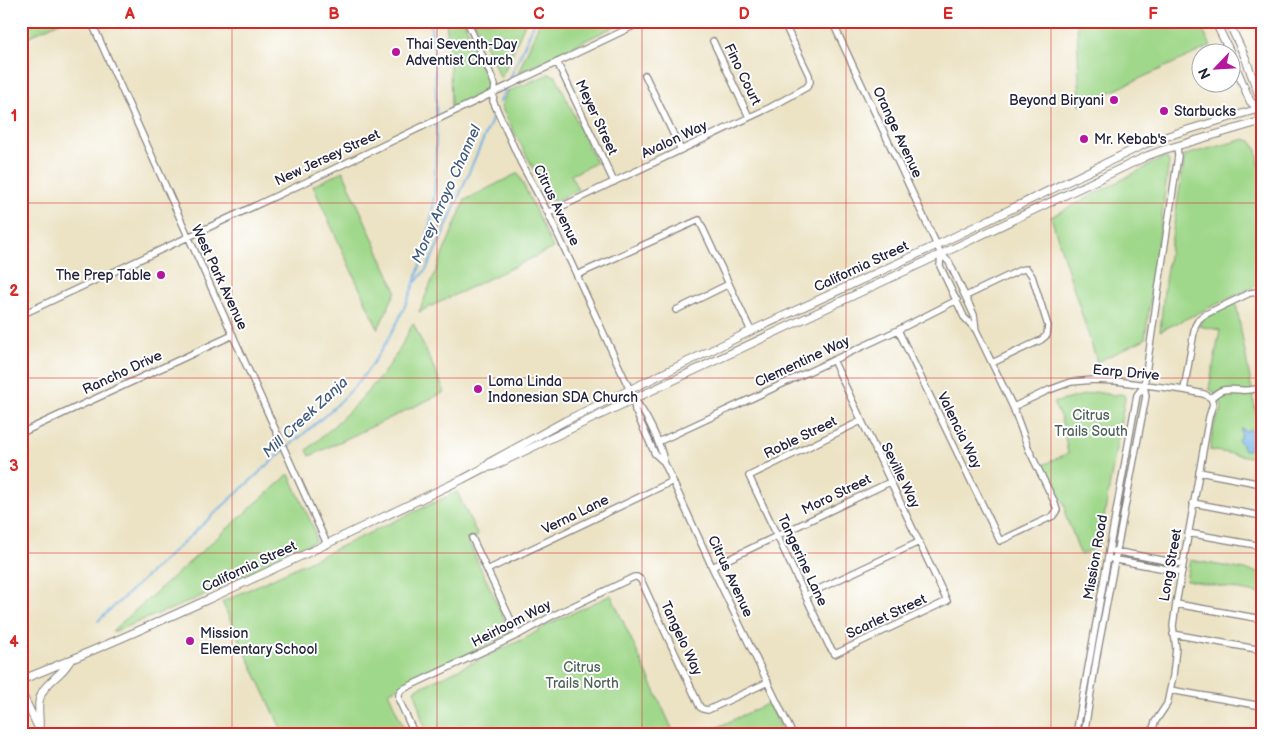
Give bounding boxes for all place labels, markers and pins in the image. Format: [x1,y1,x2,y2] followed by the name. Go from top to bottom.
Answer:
[406,36,518,69] place label: Thai Seventh-Day Adventist Church
[390,46,402,58] marker: Thai Seventh-Day Adventist Church
[1009,92,1104,109] place label: Beyond Biryani
[1108,94,1120,106] marker: Beyond Biryani
[1174,103,1236,120] place label: Starbucks
[1158,105,1170,117] marker: Starbucks
[1094,131,1167,148] place label: Mr. Kebab's
[1078,133,1090,145] marker: Mr. Kebab's
[56,267,151,284] place label: The Prep Table
[155,269,167,281] marker: The Prep Table
[488,373,638,406] place label: Loma Linda Indonesian SDA Church
[472,383,484,395] marker: Loma Linda Indonesian SDA Church
[200,625,318,658] place label: Mission Elementary School
[184,635,196,647] marker: Mission Elementary School

